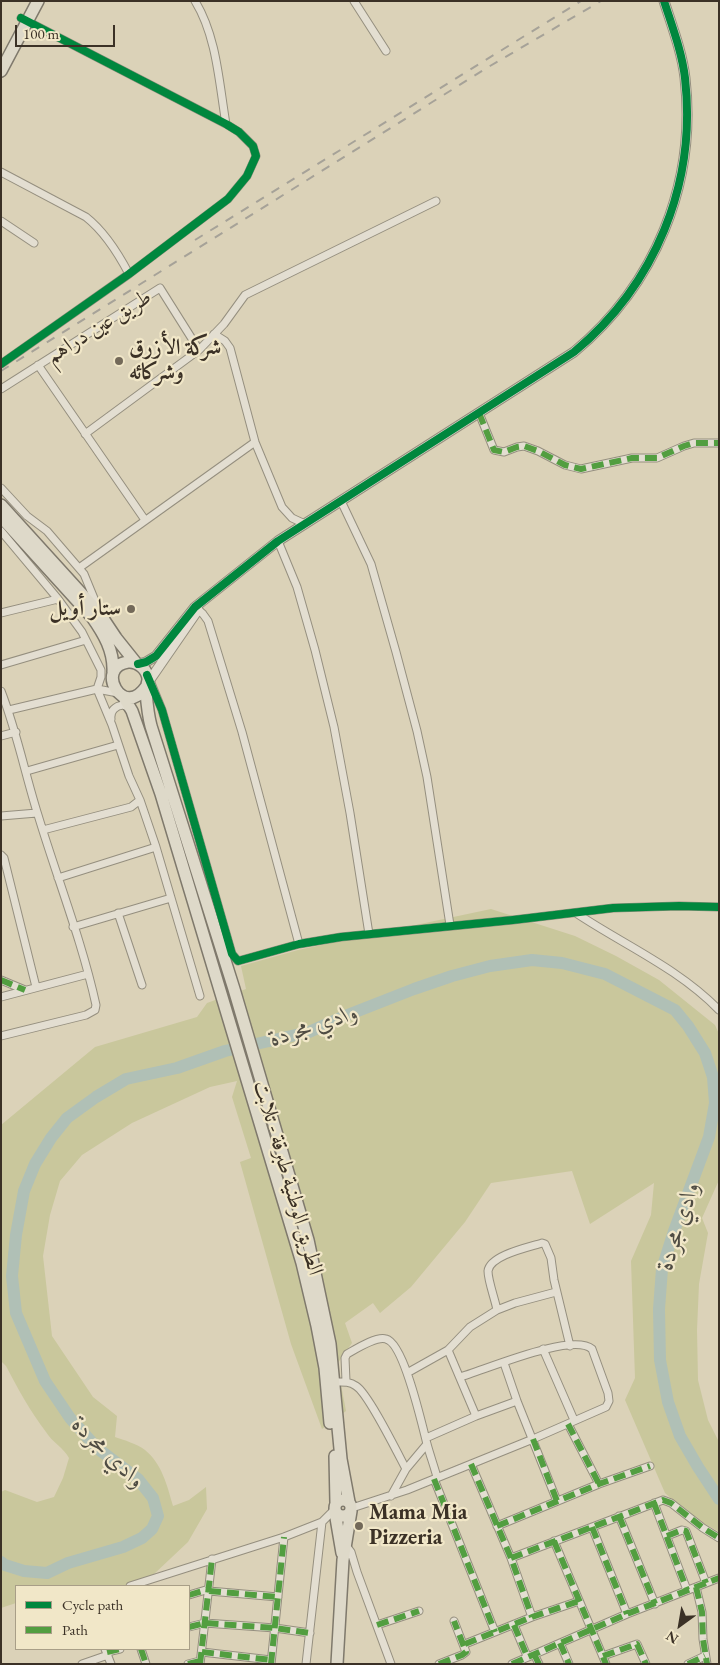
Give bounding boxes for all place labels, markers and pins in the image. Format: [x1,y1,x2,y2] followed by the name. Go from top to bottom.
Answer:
[129,335,221,386] place label: شركة الأزرق وشركائه
[113,355,125,367] marker: شركة الأزرق وشركائه
[49,596,121,622] place label: ستار أويل
[125,603,137,615] marker: ستار أويل
[369,1500,467,1552] place label: Mama Mia Pizzeria
[353,1520,365,1532] marker: Mama Mia Pizzeria

